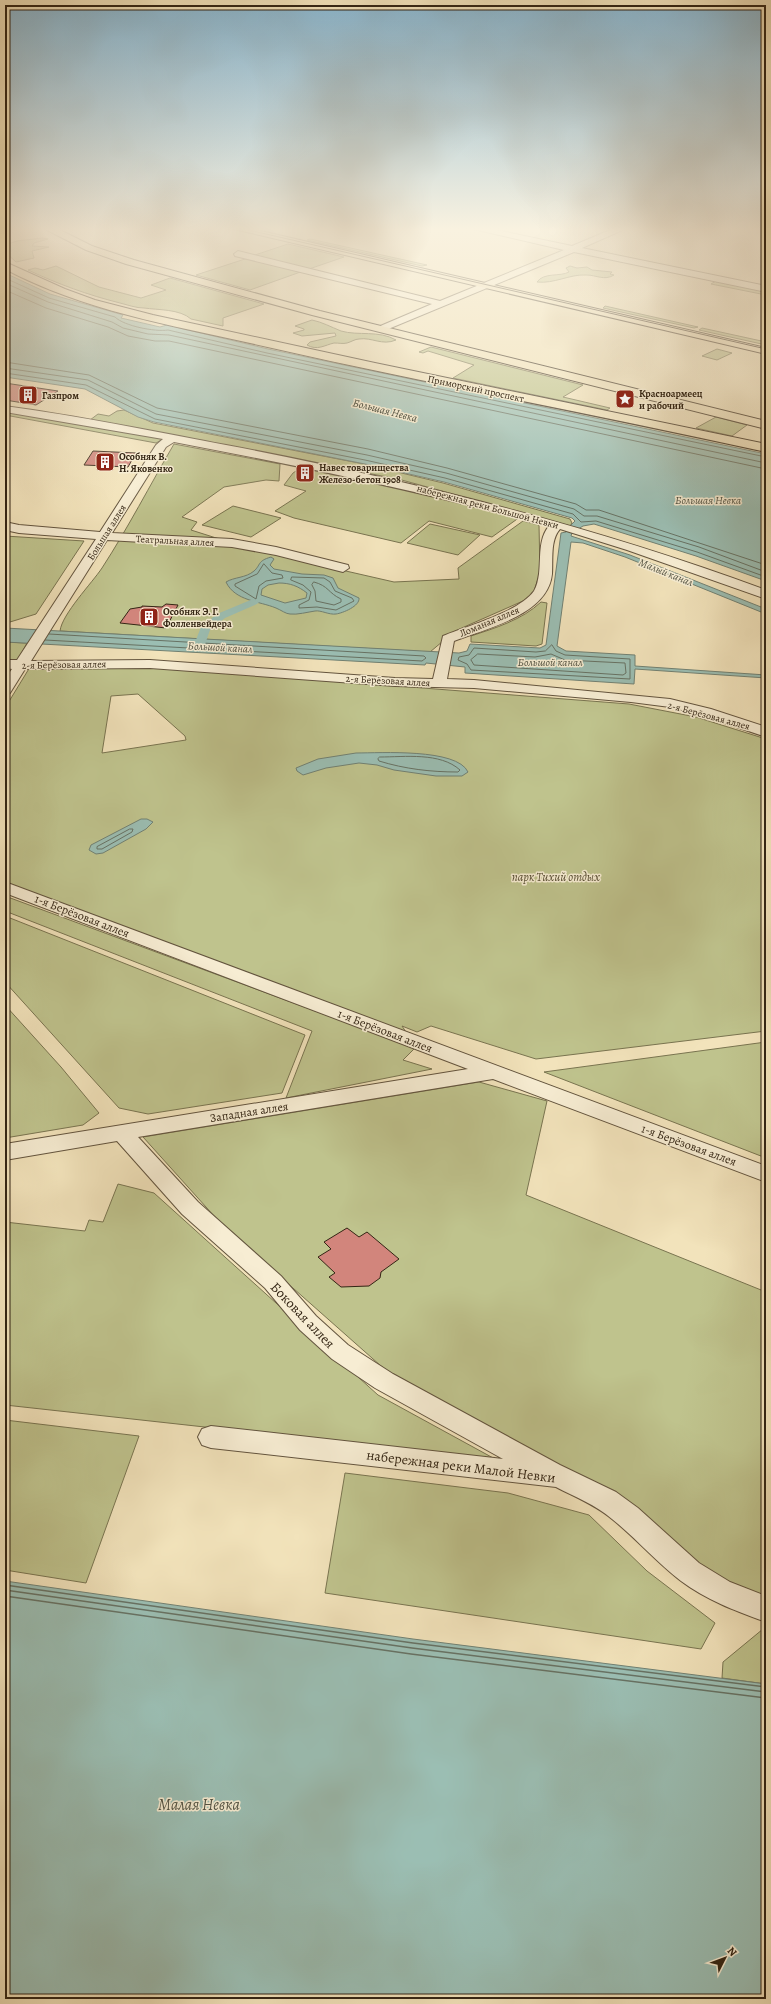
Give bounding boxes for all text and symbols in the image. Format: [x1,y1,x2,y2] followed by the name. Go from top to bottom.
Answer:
[426,372,526,406] street label: Приморский проспект
[17,384,39,406] building icon: Газпром
[639,387,703,412] place label: Красноармеец и рабочий
[614,388,636,410] place icon: Красноармеец и рабочий
[42,389,79,402] place label: Газпром
[351,395,419,426] water label: Большая Невка
[119,450,173,475] place label: Особняк В. Н. Яковенко
[94,451,116,473] building icon: Особняк В. Н. Яковенко
[319,461,409,486] place label: Навес товарищества Железо-бетон 1908
[294,462,316,484] building icon: Навес товарищества Железо-бетон 1908
[415,481,560,533] street label: набережная реки Большой Невки
[675,493,741,508] water label: Большая Невка
[84,502,129,563] street label: Большая аллея
[135,532,215,550] street label: Театральная аллея
[636,555,696,590] water label: Малый канал
[457,603,521,640] street label: Ломаная аллея
[163,605,232,630] place label: Особняк Э. Г. Фолленвейдера
[138,606,160,628] building icon: Особняк Э. Г. Фолленвейдера
[187,638,254,657] water label: Большой канал
[517,655,583,670] water label: Большой канал
[22,657,107,673] street label: 2-я Берёзовая аллея
[345,672,431,690] street label: 2-я Берёзовая аллея
[666,698,752,734] street label: 2-я Берёзовая аллея
[512,869,601,885] park label: парк Тихий отдых
[32,891,132,941] street label: 1-я Берёзовая аллея
[335,1006,435,1056] street label: 1-я Берёзовая аллея
[209,1098,290,1126] street label: Западная аллея
[639,1120,739,1170] street label: 1-я Берёзовая аллея
[266,1278,339,1353] street label: Боковая аллея
[365,1445,557,1488] street label: набережная реки Малой Невки
[158,1794,240,1816] water label: Малая Невка
[705,1938,745,1978] north arrow
[724,1944,740,1960] text: N

